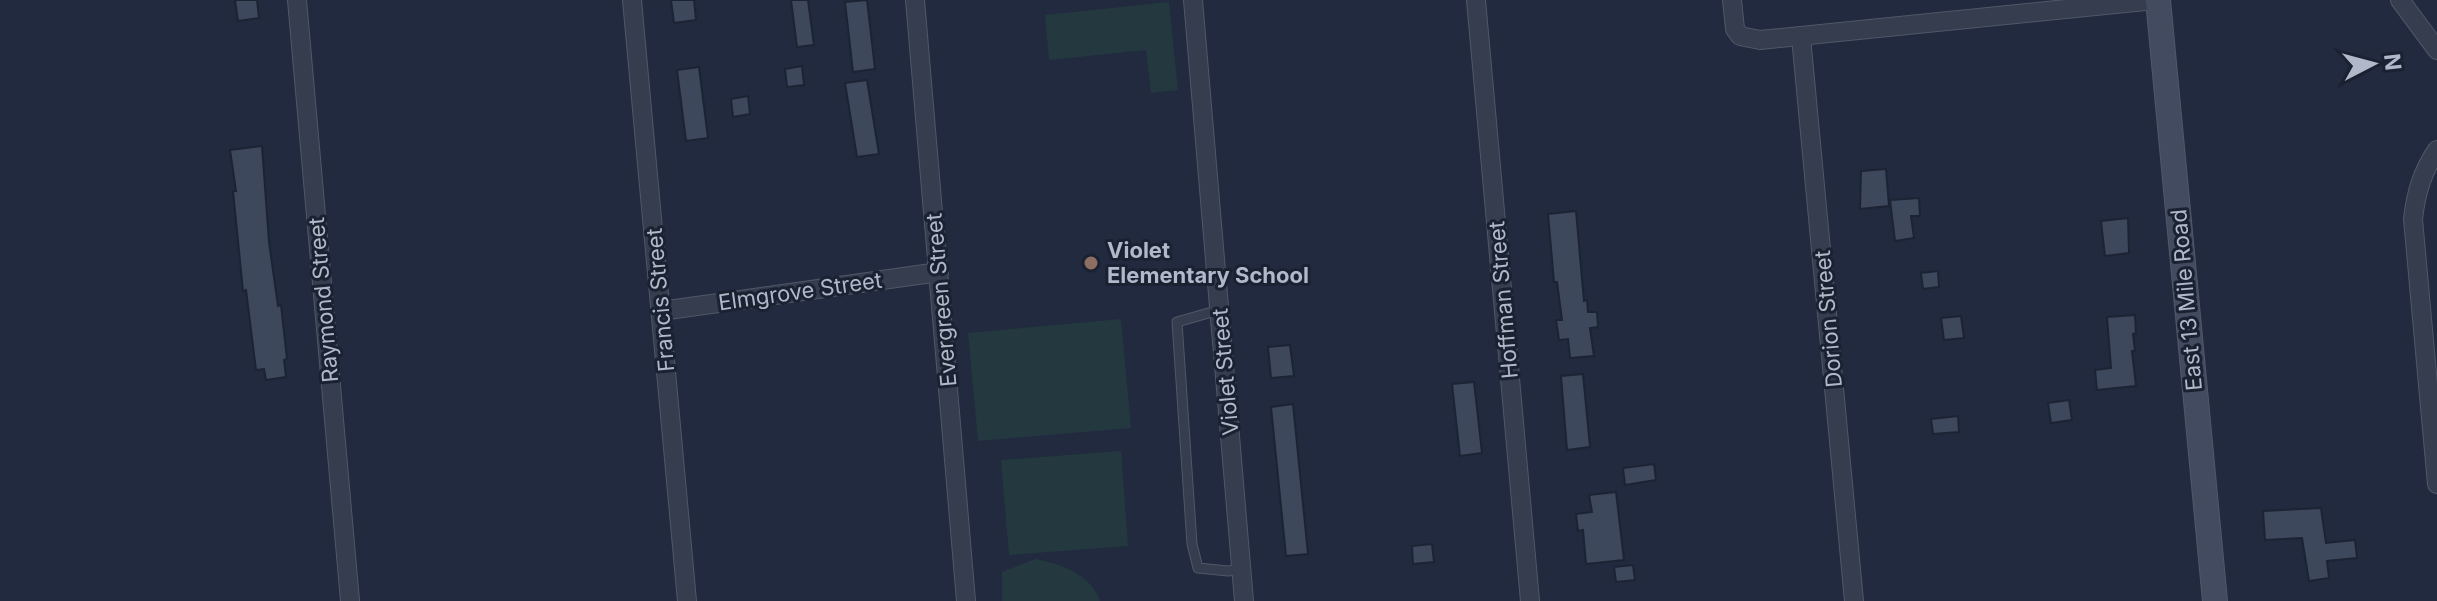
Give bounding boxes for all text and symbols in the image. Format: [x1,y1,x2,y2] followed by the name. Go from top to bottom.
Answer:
[2333,24,2413,104] north arrow
[2379,52,2407,72] text: N
[2165,208,2207,392] street label: East 13 Mile Road
[920,212,962,388] street label: Evergreen Street
[303,216,343,384] street label: Raymond Street
[1483,220,1523,380] street label: Hoffman Street
[641,227,679,373] street label: Francis Street
[1107,237,1309,288] place label: Violet Elementary School
[1809,249,1847,389] street label: Dorion Street
[1082,254,1100,272] marker: Violet Elementary School
[716,267,884,315] street label: Elmgrove Street
[1207,307,1243,437] street label: Violet Street

